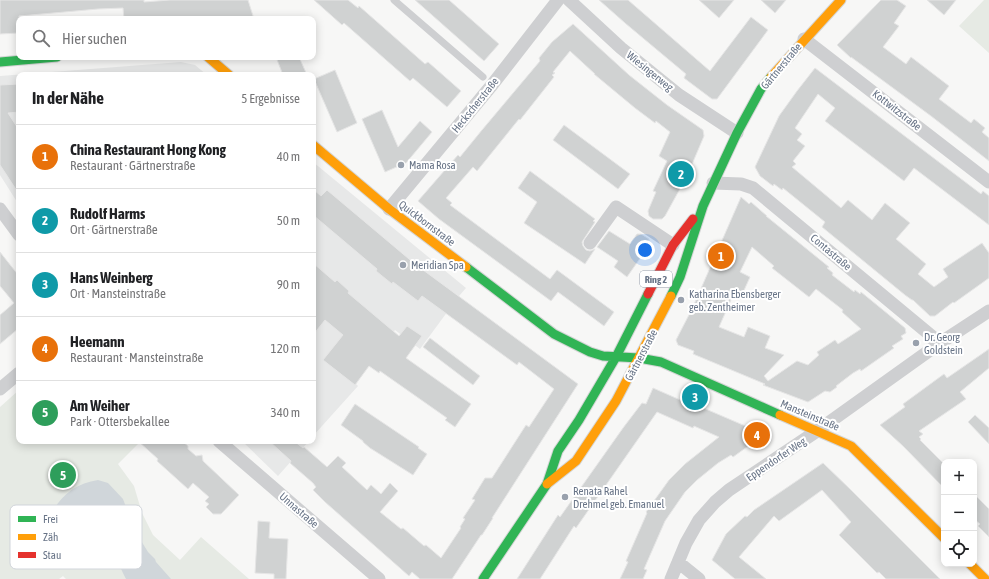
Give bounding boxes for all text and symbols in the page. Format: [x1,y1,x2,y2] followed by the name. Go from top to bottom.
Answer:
[16,16,316,60] search box
[30,27,52,49] icon: search
[62,30,127,47] text: Hier suchen
[758,41,804,91] street label: Gärtnerstraße
[624,49,676,94] street label: Wiesingerweg
[449,75,501,135] street label: Heckscherstraße
[870,87,924,133] street label: Kottwitzstraße
[32,88,104,108] text: In der Nähe
[241,91,300,106] text: 5 Ergebnisse
[70,141,226,158] text: China Restaurant Hong Kong
[42,149,48,164] text: 1
[277,149,300,164] text: 40 m
[70,158,195,173] text: Restaurant · Gärtnerstraße
[409,159,456,171] place label: Mama Rosa
[668,159,694,189] pin: 2
[396,160,406,170] marker: Mama Rosa
[396,198,458,248] street label: Quickbornstraße
[70,205,145,222] text: Rudolf Harms
[42,213,48,228] text: 2
[277,213,300,228] text: 50 m
[70,222,158,237] text: Ort · Gärtnerstraße
[808,232,854,272] street label: Contastraße
[635,240,655,260] your location
[708,241,734,271] pin: 1
[411,259,464,271] place label: Meridian Spa
[398,260,408,270] marker: Meridian Spa
[70,269,153,286] text: Hans Weinberg
[640,271,672,287] road number: Ring 2
[42,277,48,292] text: 3
[277,277,300,292] text: 90 m
[70,286,166,301] text: Ort · Mansteinstraße
[689,288,781,313] place label: Katharina Ebensberger geb. Zentheimer
[676,295,686,305] marker: Katharina Ebensberger geb. Zentheimer
[623,327,659,383] street label: Gärtnerstraße
[924,331,963,356] place label: Dr. Georg Goldstein
[70,333,125,350] text: Heemann
[911,338,921,348] marker: Dr. Georg Goldstein
[42,341,48,356] text: 4
[271,341,300,356] text: 120 m
[70,350,204,365] text: Restaurant · Mansteinstraße
[682,382,708,412] pin: 3
[70,397,129,414] text: Am Weiher
[779,397,841,433] street label: Mansteinstraße
[42,405,48,420] text: 5
[271,405,300,420] text: 340 m
[70,414,170,429] text: Park · Ottersbekallee
[744,420,770,450] pin: 4
[744,435,808,483] street label: Eppendorfer Weg
[941,459,977,567] map controls
[941,459,977,495] button: +
[50,460,76,490] pin: 5
[573,485,665,510] place label: Renata Rahel Drehmel geb. Emanuel
[277,490,321,530] street label: Unnastraße
[560,492,570,502] marker: Renata Rahel Drehmel geb. Emanuel
[941,495,977,531] button: −
[10,505,142,569] legend
[43,513,58,525] text: Frei
[43,531,58,543] text: Zäh
[941,531,977,567] button: locate
[43,549,61,561] text: Stau

